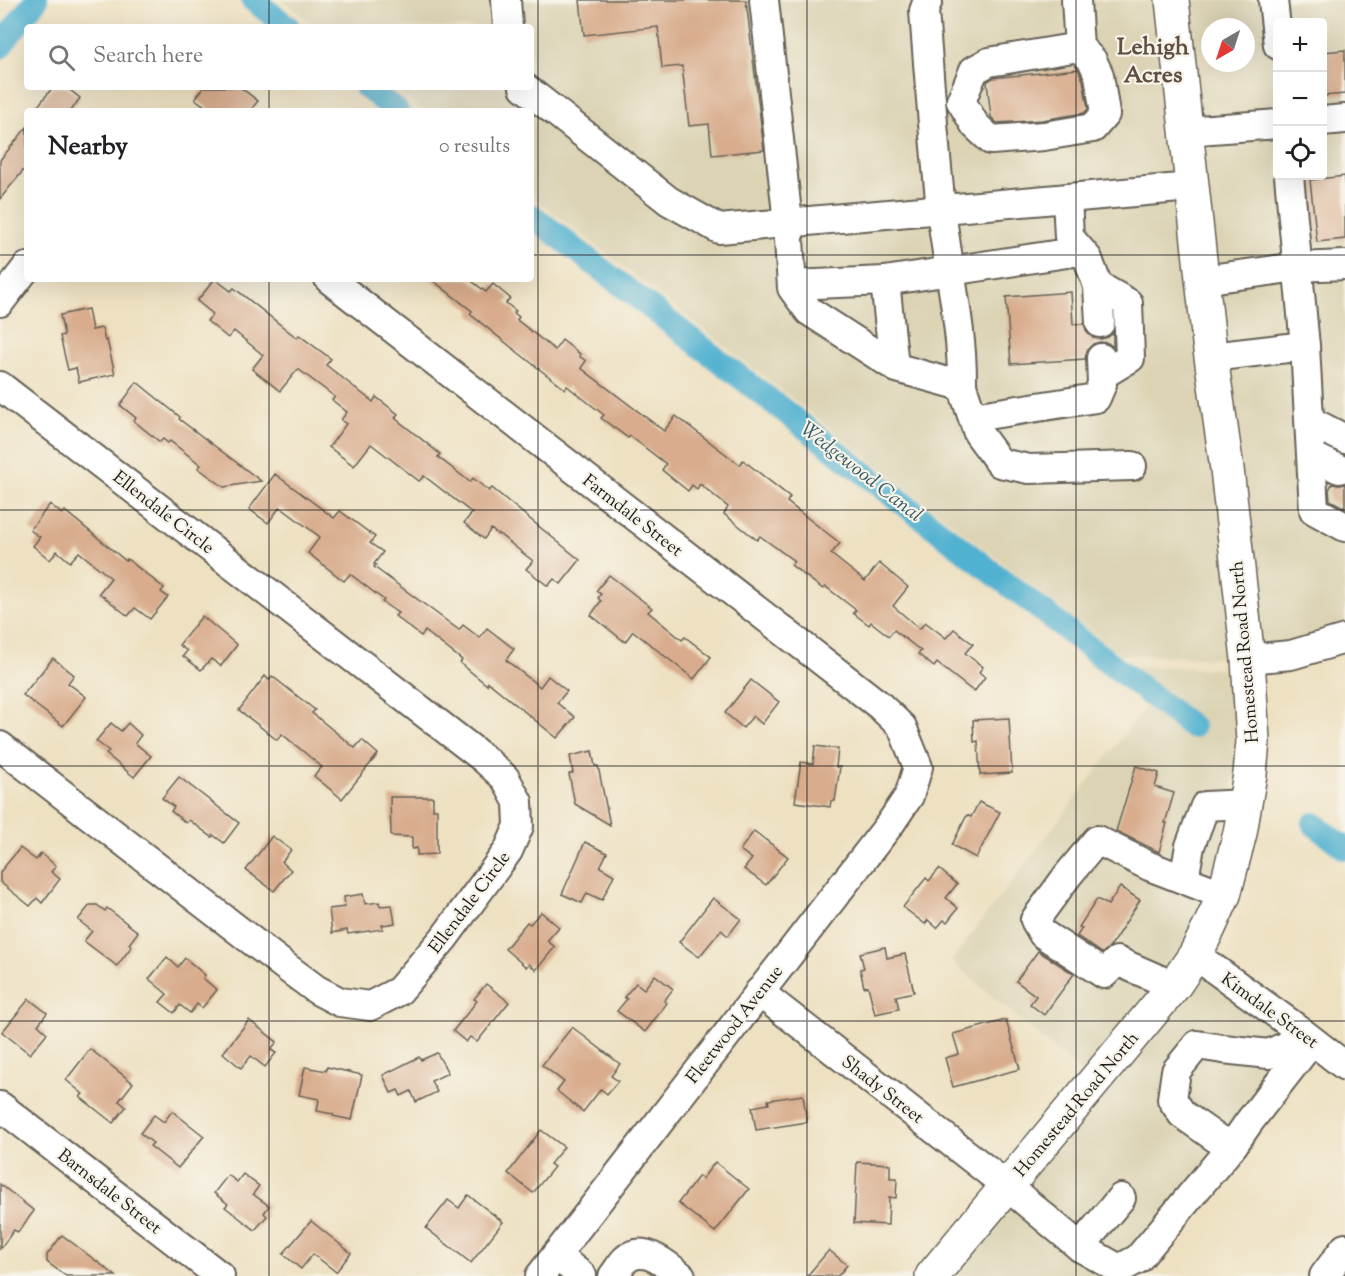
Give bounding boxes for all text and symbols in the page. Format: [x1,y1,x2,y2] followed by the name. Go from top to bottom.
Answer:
[1201,18,1255,72] north arrow
[1273,18,1327,180] map controls
[1273,18,1327,72] button: +
[24,24,534,90] search box
[1117,31,1190,93] district label: Lehigh Acres
[45,41,78,74] icon: search
[93,41,203,73] text: Search here
[1273,72,1327,126] button: −
[1273,126,1327,180] button: locate
[48,129,128,166] text: Nearby
[439,133,510,162] text: 0 results
[793,416,928,530] water label: Wedgewood Canal
[107,466,219,562] street label: Ellendale Circle
[576,469,688,564] street label: Farmdale Street
[1225,559,1267,744] street label: Homestead Road North
[423,846,518,960] street label: Ellendale Circle
[681,960,790,1090] street label: Fleetwood Avenue
[1215,967,1323,1056] street label: Kimdale Street
[1009,1027,1146,1184] street label: Homestead Road North
[835,1050,929,1131] street label: Shady Street
[51,1144,166,1242] street label: Barnsdale Street

